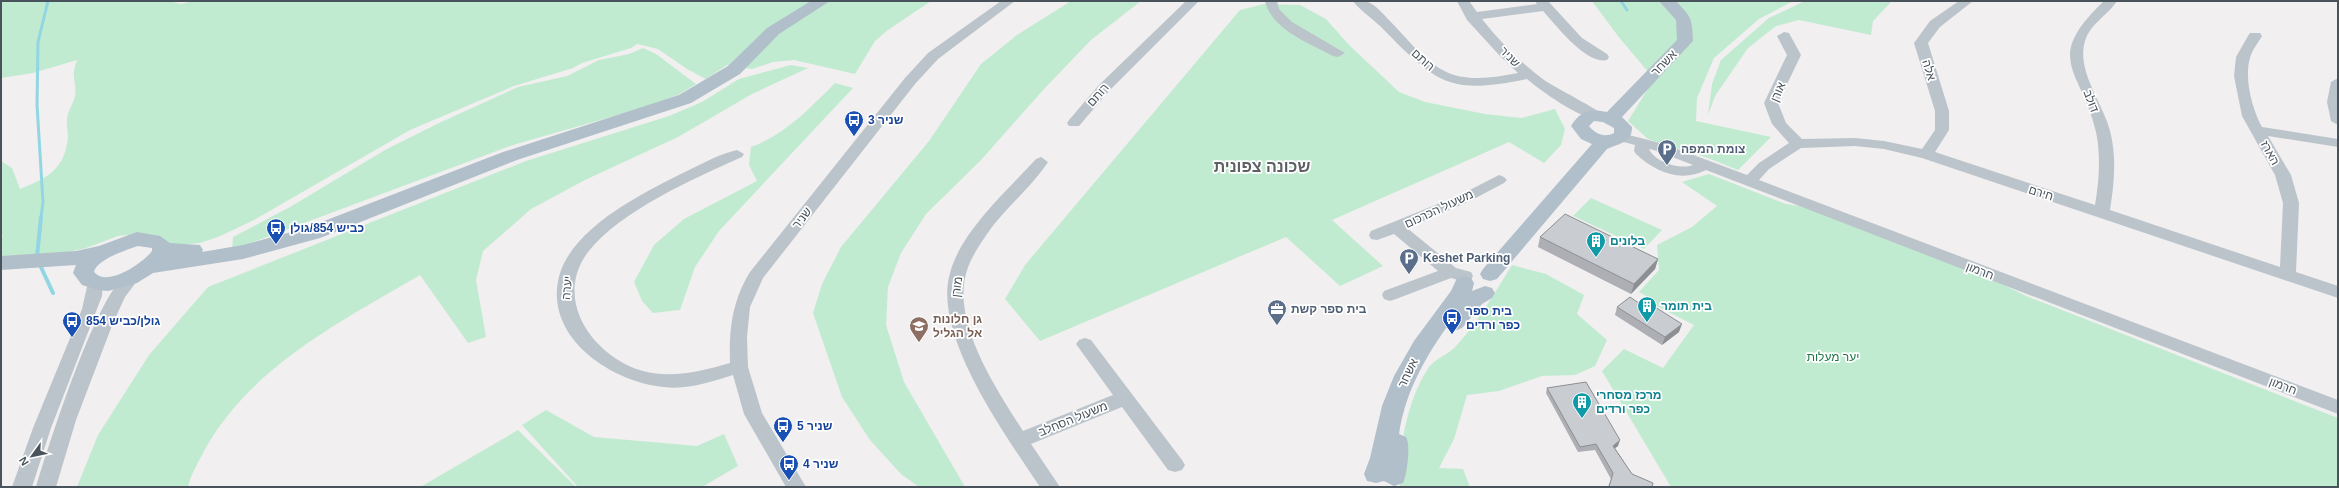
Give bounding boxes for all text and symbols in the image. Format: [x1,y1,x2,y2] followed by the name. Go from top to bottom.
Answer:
[1497,44,1523,70] street label: שניר
[1409,46,1437,74] street label: רותם
[1648,47,1680,79] street label: אשחר
[1919,58,1939,83] street label: אלה
[1768,80,1789,104] street label: אורן
[1084,81,1112,109] street label: רותם
[2080,88,2102,115] street label: דולב
[843,109,865,137] bus stop icon: שניר 3
[868,113,904,127] place label: שניר 3
[1656,138,1678,166] parking icon: צומת המפה
[2258,138,2282,168] street label: הארז
[1681,142,1745,156] place label: צומת המפה
[1214,158,1310,175] district label: שכונה צפונית
[2027,182,2055,204] street label: חירם
[1402,187,1476,231] street label: משעול הכרכום
[789,204,815,231] street label: שניר
[265,217,287,245] bus stop icon: כביש 854/גולן
[290,221,364,235] place label: כביש 854/גולן
[1585,230,1607,258] building icon: בלונים
[1610,234,1645,248] place label: בלונים
[1398,247,1420,275] parking icon: Keshet Parking
[1423,251,1510,265] place label: Keshet Parking
[1964,259,1996,283] street label: חרמון
[559,276,575,300] street label: יערה
[949,276,965,298] street label: מורן
[1636,295,1658,323] building icon: בית תומר
[1266,298,1288,326] office icon: בית ספר קשת
[1661,299,1712,313] place label: בית תומר
[1291,302,1367,316] place label: בית ספר קשת
[1466,304,1520,332] place label: בית ספר כפר ורדים
[1441,307,1463,335] bus stop icon: בית ספר כפר ורדים
[61,310,83,338] bus stop icon: גולן/כביש 854
[933,312,982,340] place label: גן חלונות אל הגליל
[86,314,160,328] place label: גולן/כביש 854
[908,315,930,343] school or university icon: גן חלונות אל הגליל
[1807,350,1859,364] park label: יער מעלות
[1395,356,1421,390] street label: אשחר
[2267,374,2299,398] street label: חרמון
[1596,388,1662,416] place label: מרכז מסחרי כפר ורדים
[1571,391,1593,419] building icon: מרכז מסחרי כפר ורדים
[1036,399,1110,439] street label: משעול הסחלב
[772,415,794,443] bus stop icon: שניר 5
[797,419,833,433] place label: שניר 5
[12,436,52,476] north arrow
[778,453,800,481] bus stop icon: שניר 4
[16,455,31,468] text: N
[803,457,839,471] place label: שניר 4

